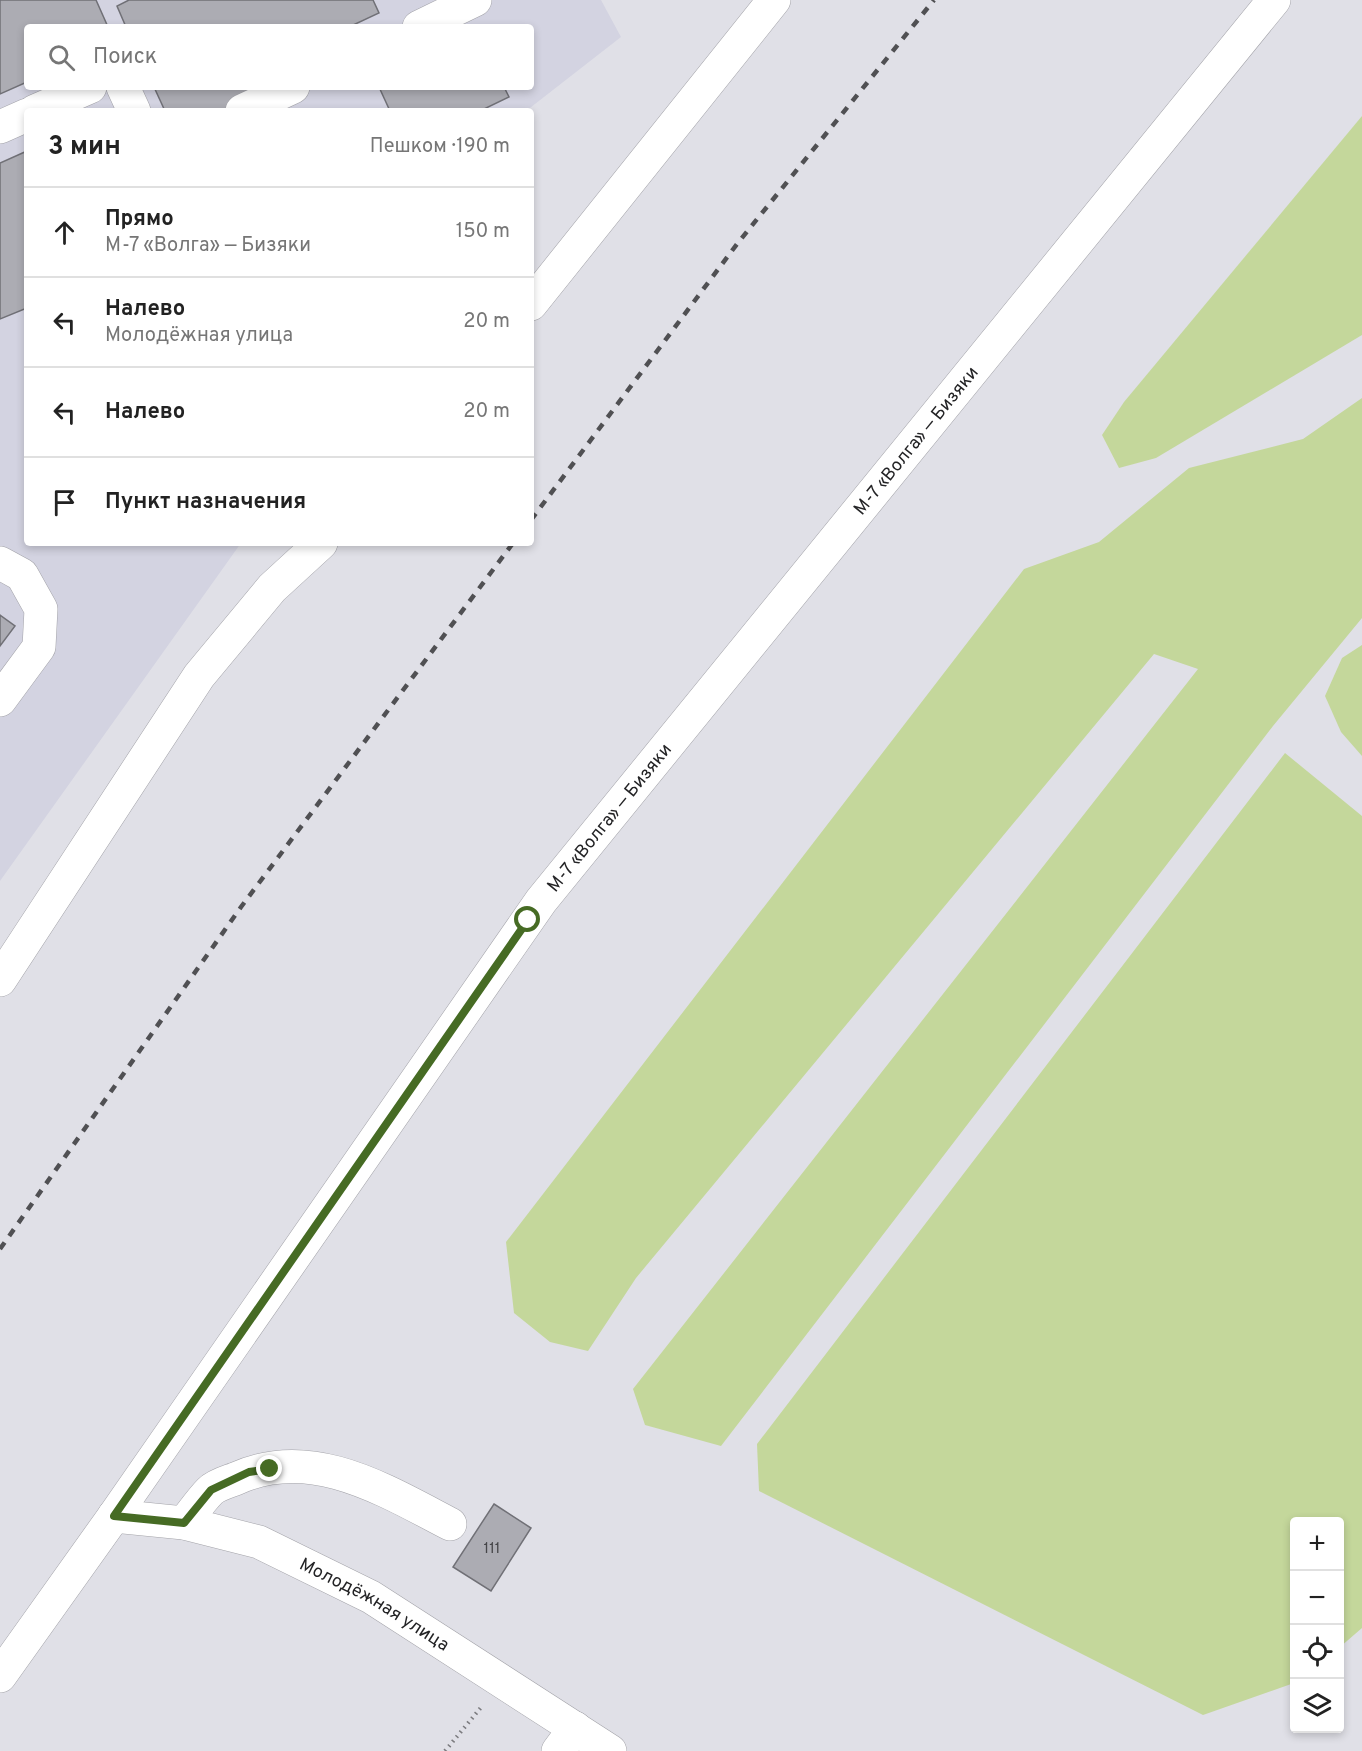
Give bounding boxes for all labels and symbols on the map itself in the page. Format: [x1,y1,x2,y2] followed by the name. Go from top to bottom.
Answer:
[849,362,984,520] street label: М-7 «Волга» — Бизяки
[543,739,678,897] street label: М-7 «Волга» — Бизяки
[514,906,540,932] route start
[256,1455,282,1481] route end
[484,1540,500,1559] house number: 111
[295,1554,453,1657] street label: Молодёжная улица

